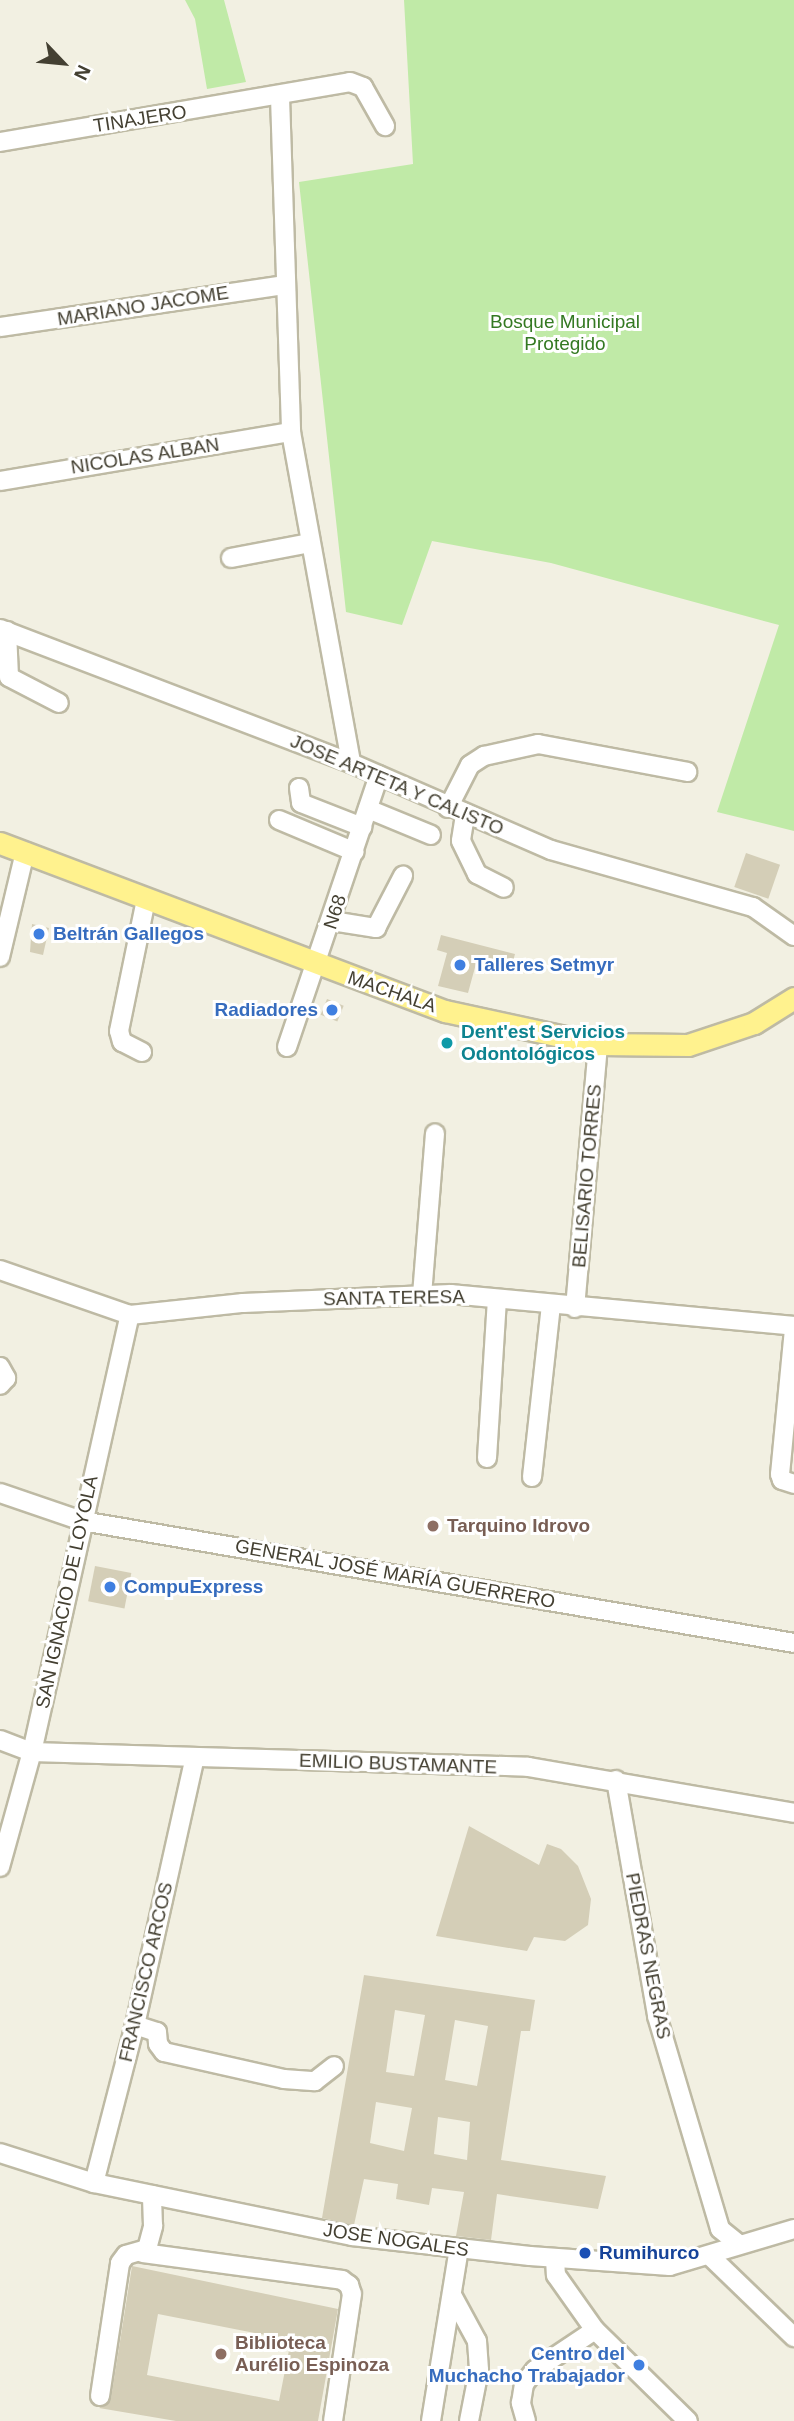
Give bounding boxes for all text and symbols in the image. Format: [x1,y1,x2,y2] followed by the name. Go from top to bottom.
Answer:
[28,28,98,98] north arrow
[70,62,95,83] text: N
[92,100,188,138] street label: TINAJERO
[56,281,230,331] street label: MARIANO JACOME
[490,311,640,355] park label: Bosque Municipal Protegido
[69,433,221,479] street label: NICOLAS ALBAN
[286,729,508,841] street label: JOSE ARTETA Y CALISTO
[319,892,351,932] street label: N68
[53,923,204,945] place label: Beltrán Gallegos
[31,926,47,942] marker: Beltrán Gallegos
[474,954,614,976] place label: Talleres Setmyr
[452,957,468,973] marker: Talleres Setmyr
[345,966,439,1018] street label: MACHALA
[215,999,318,1021] place label: Radiadores
[324,1002,340,1018] marker: Radiadores
[461,1021,625,1065] place label: Dent'est Servicios Odontológicos
[439,1035,455,1051] marker: Dent'est Servicios Odontológicos
[568,1083,606,1269] street label: BELISARIO TORRES
[322,1285,466,1311] street label: SANTA TERESA
[31,1473,103,1711] street label: SAN IGNACIO DE LOYOLA
[447,1515,590,1537] place label: Tarquino Idrovo
[425,1518,441,1534] marker: Tarquino Idrovo
[232,1534,558,1614] street label: GENERAL JOSÉ MARÍA GUERRERO
[124,1576,263,1598] place label: CompuExpress
[102,1579,118,1595] marker: CompuExpress
[299,1749,497,1779] street label: EMILIO BUSTAMANTE
[621,1871,675,2041] street label: PIEDRAS NEGRAS
[114,1879,178,2065] street label: FRANCISCO ARCOS
[322,2218,470,2262] street label: JOSE NOGALES
[599,2242,699,2264] place label: Rumihurco
[577,2245,593,2261] marker: Rumihurco
[235,2332,389,2376] place label: Biblioteca Aurélio Espinoza
[429,2343,625,2387] place label: Centro del Muchacho Trabajador
[213,2346,229,2362] marker: Biblioteca Aurélio Espinoza
[631,2357,647,2373] marker: Centro del Muchacho Trabajador

